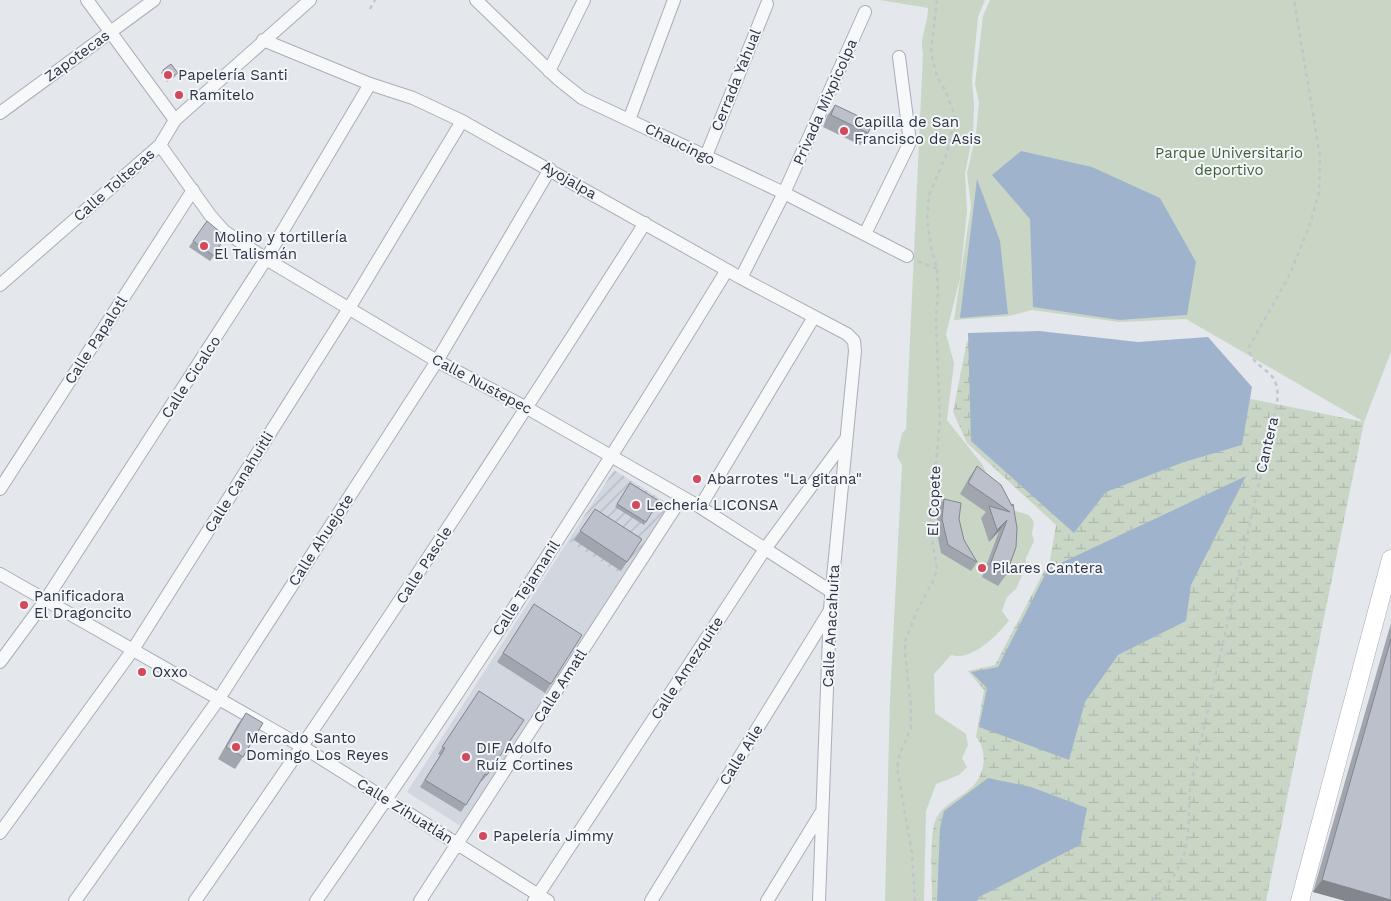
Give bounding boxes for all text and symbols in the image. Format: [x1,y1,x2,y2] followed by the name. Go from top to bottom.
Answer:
[41,26,113,86] street label: Zapotecas
[707,26,765,134] street label: Cerrada Yahual
[789,36,861,168] street label: Privada Mixpicolpa
[178,66,288,84] place label: Papelería Santi
[162,69,174,81] marker: Papelería Santi
[189,86,254,104] place label: Ramitelo
[173,89,185,101] marker: Ramitelo
[854,113,981,148] place label: Capilla de San Francisco de Asis
[642,119,718,169] street label: Chaucingo
[838,125,850,137] marker: Capilla de San Francisco de Asis
[1155,144,1303,179] park label: Parque Universitario deportivo
[70,145,158,225] street label: Calle Toltecas
[538,157,600,203] street label: Ayojalpa
[214,228,348,263] place label: Molino y tortillería El Talismán
[198,240,210,252] marker: Molino y tortillería El Talismán
[61,292,131,388] street label: Calle Papalotl
[158,332,224,422] street label: Calle Cicalco
[429,350,535,418] street label: Calle Nustepec
[1252,415,1282,475] street label: Cantera
[201,428,277,536] street label: Calle Canahuitli
[924,465,944,537] street label: El Copete
[707,470,862,488] place label: Abarrotes "La gitana"
[691,473,703,485] marker: Abarrotes "La gitana"
[285,491,357,589] street label: Calle Ahuejote
[646,496,779,514] place label: Lechería LICONSA
[630,499,642,511] marker: Lechería LICONSA
[392,523,456,607] street label: Calle Pascle
[488,536,564,639] street label: Calle Tejamanil
[992,559,1104,577] place label: Pilares Cantera
[976,562,988,574] marker: Pilares Cantera
[819,564,843,688] street label: Calle Anacahuita
[34,587,132,622] place label: Panificadora El Dragoncito
[18,599,30,611] marker: Panificadora El Dragoncito
[647,613,727,723] street label: Calle Amezquite
[529,645,591,726] street label: Calle Amatl
[152,663,188,681] place label: Oxxo
[136,666,148,678] marker: Oxxo
[715,721,767,789] street label: Calle Aile
[246,729,389,764] place label: Mercado Santo Domingo Los Reyes
[476,739,573,774] place label: DIF Adolfo Ruíz Cortines
[230,741,242,753] marker: Mercado Santo Domingo Los Reyes
[460,751,472,763] marker: DIF Adolfo Ruíz Cortines
[353,774,457,848] street label: Calle Zihuatlán
[493,827,614,845] place label: Papelería Jimmy
[477,830,489,842] marker: Papelería Jimmy

